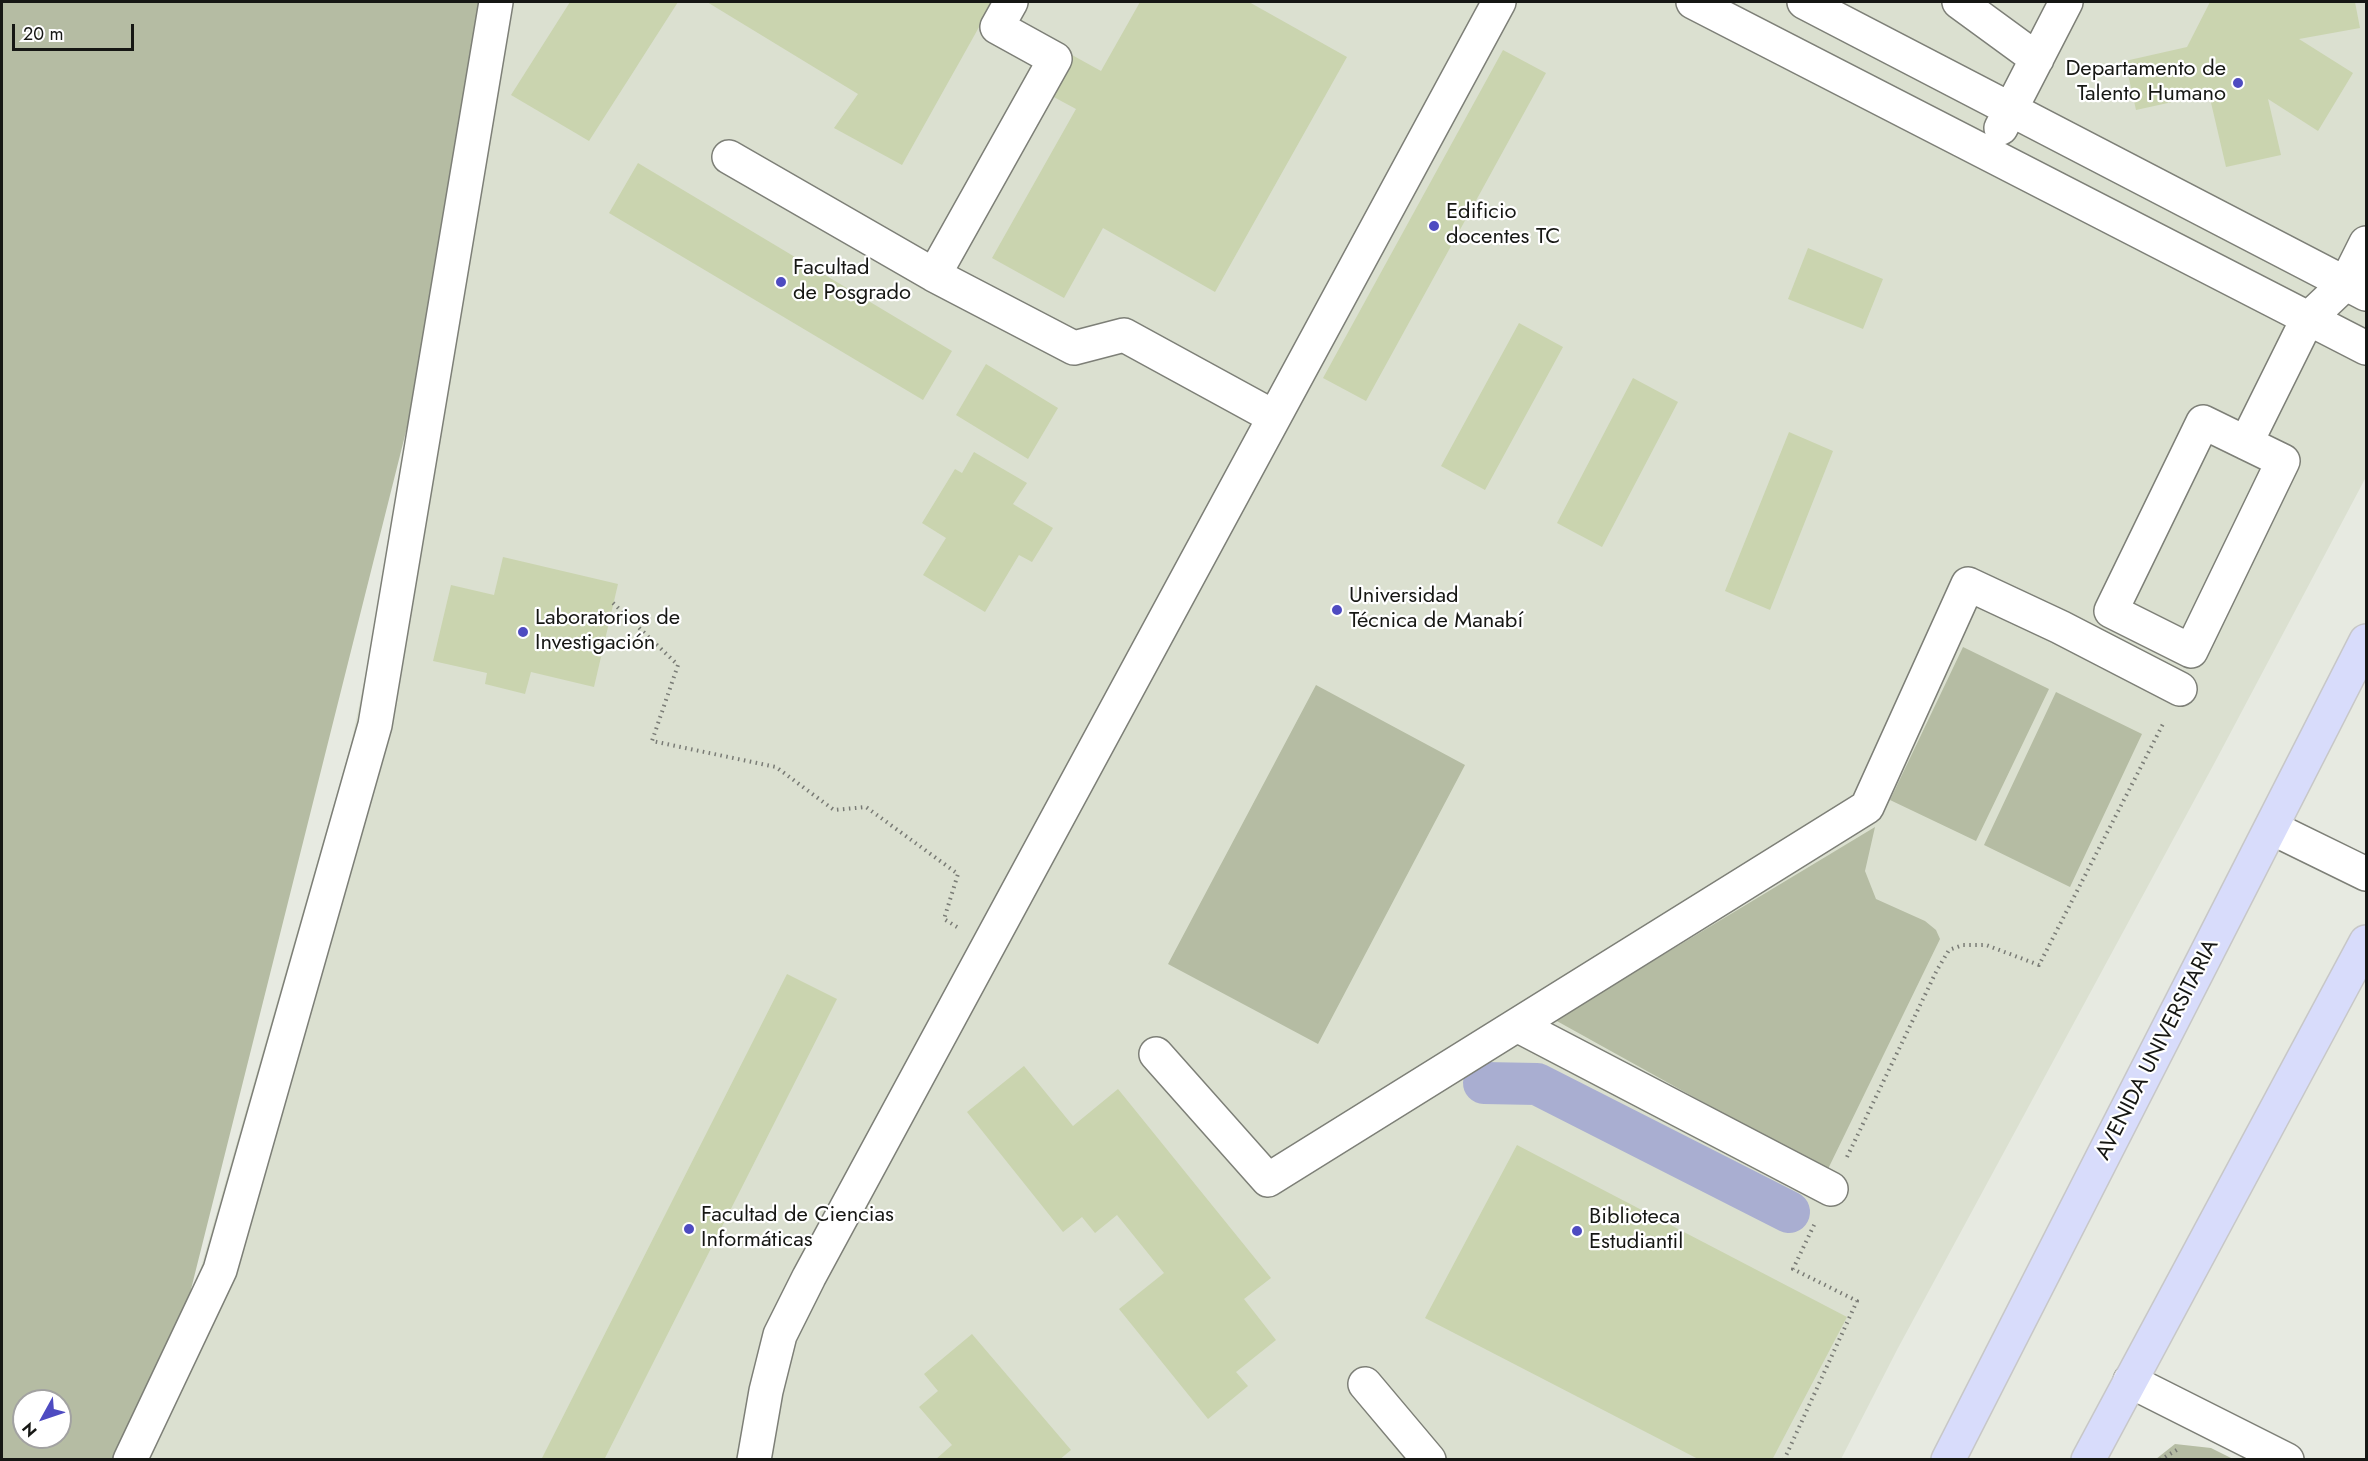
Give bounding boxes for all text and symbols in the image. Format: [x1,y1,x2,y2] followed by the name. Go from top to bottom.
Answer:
[15,12,136,50] scale bar
[23,21,63,47] text: 20 m
[2065,57,2226,108] place label: Departamento de Talento Humano
[2231,76,2245,90] marker: Departamento de Talento Humano
[1446,200,1560,252] place label: Edificio docentes TC
[1427,219,1441,233] marker: Edificio docentes TC
[793,256,911,308] place label: Facultad de Posgrado
[774,275,788,289] marker: Facultad de Posgrado
[1349,584,1523,636] place label: Universidad Técnica de Manabí
[1330,603,1344,617] marker: Universidad Técnica de Manabí
[535,606,680,658] place label: Laboratorios de Investigación
[516,625,530,639] marker: Laboratorios de Investigación
[2091,935,2225,1165] street label: AVENIDA UNIVERSITARIA
[701,1203,894,1254] place label: Facultad de Ciencias Informáticas
[1589,1205,1683,1256] place label: Biblioteca Estudiantil
[682,1222,696,1236] marker: Facultad de Ciencias Informáticas
[1570,1224,1584,1238] marker: Biblioteca Estudiantil
[12,1389,72,1449] north arrow
[16,1417,42,1442] text: N

